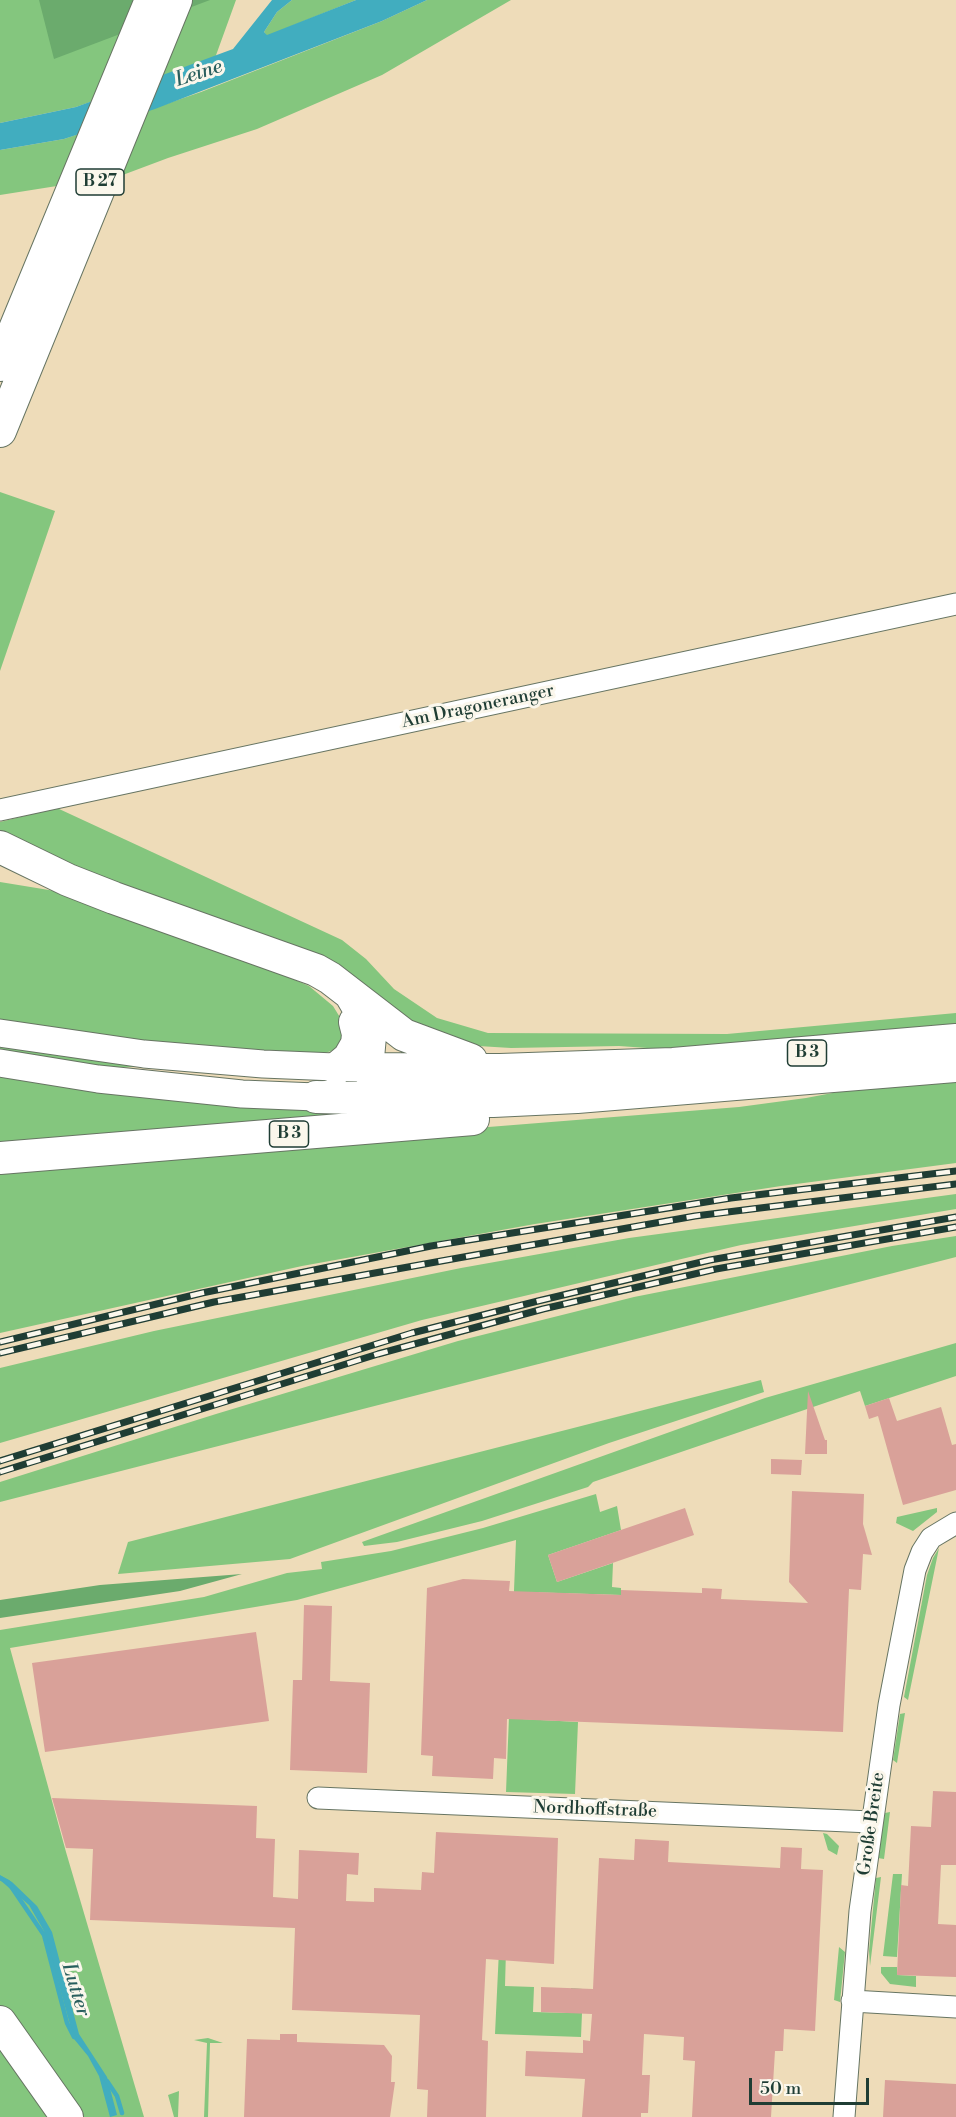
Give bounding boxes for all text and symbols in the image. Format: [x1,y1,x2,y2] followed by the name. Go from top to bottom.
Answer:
[172,55,226,93] water label: Leine
[76,169,124,195] road number: B 27
[400,680,556,734] street label: Am Dragoneranger
[788,1040,826,1066] road number: B 3
[270,1121,308,1147] road number: B 3
[854,1771,890,1877] street label: Große Breite
[533,1797,657,1823] street label: Nordhoffstraße
[56,1960,94,2020] water label: Lutter
[752,2066,872,2104] scale bar
[760,2077,801,2100] text: 50 m

